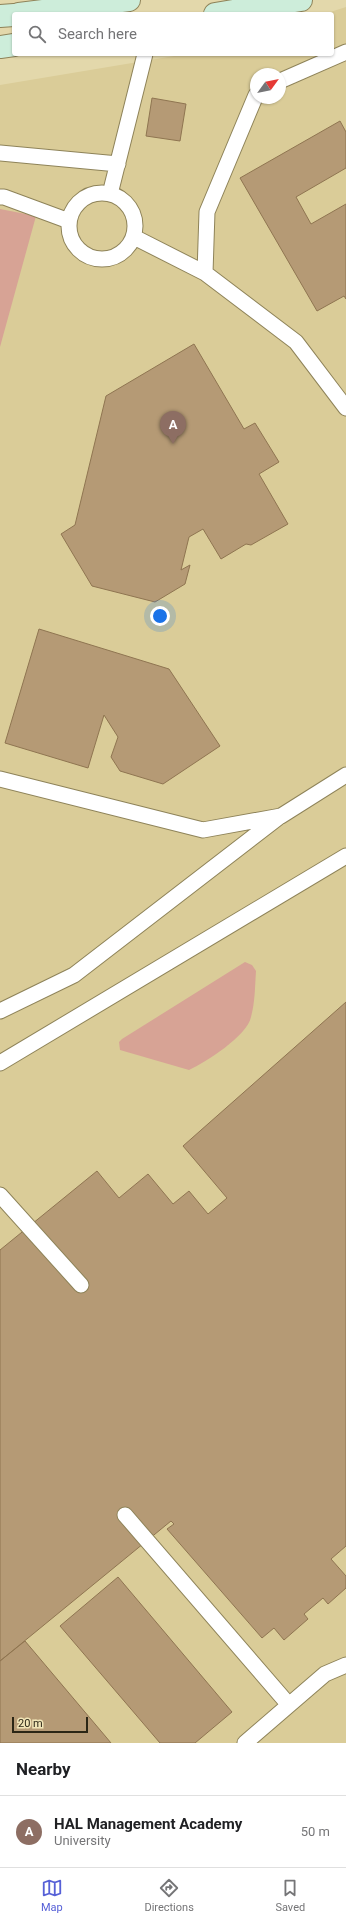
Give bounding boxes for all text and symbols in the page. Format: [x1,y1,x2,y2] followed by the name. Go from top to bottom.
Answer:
[12,12,334,56] search box
[26,23,48,45] icon: search
[58,25,137,43] text: Search here
[250,68,286,104] north arrow
[160,411,186,444] pin: A
[150,606,170,626] your location
[12,1715,88,1734] scale bar
[18,1717,43,1730] text: 20 m
[16,1759,71,1779] text: Nearby
[54,1815,242,1833] text: HAL Management Academy
[25,1824,33,1839] text: A
[301,1824,330,1839] text: 50 m
[54,1833,111,1848] text: University
[41,1877,63,1914] tab: Map
[144,1877,194,1914] tab: Directions
[275,1877,305,1914] tab: Saved

